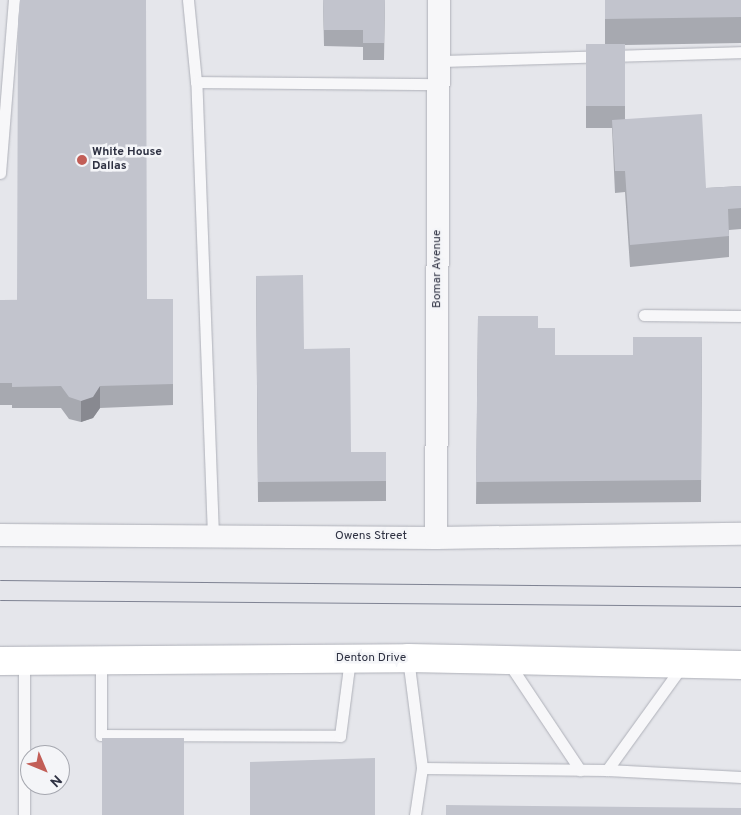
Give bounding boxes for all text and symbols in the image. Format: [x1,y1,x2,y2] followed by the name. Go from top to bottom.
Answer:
[92,146,162,174] place label: White House Dallas
[76,154,88,166] marker: White House Dallas
[431,230,445,308] street label: Bomar Avenue
[335,530,407,544] street label: Owens Street
[336,652,406,666] street label: Denton Drive
[20,745,70,795] north arrow
[46,771,65,790] text: N

